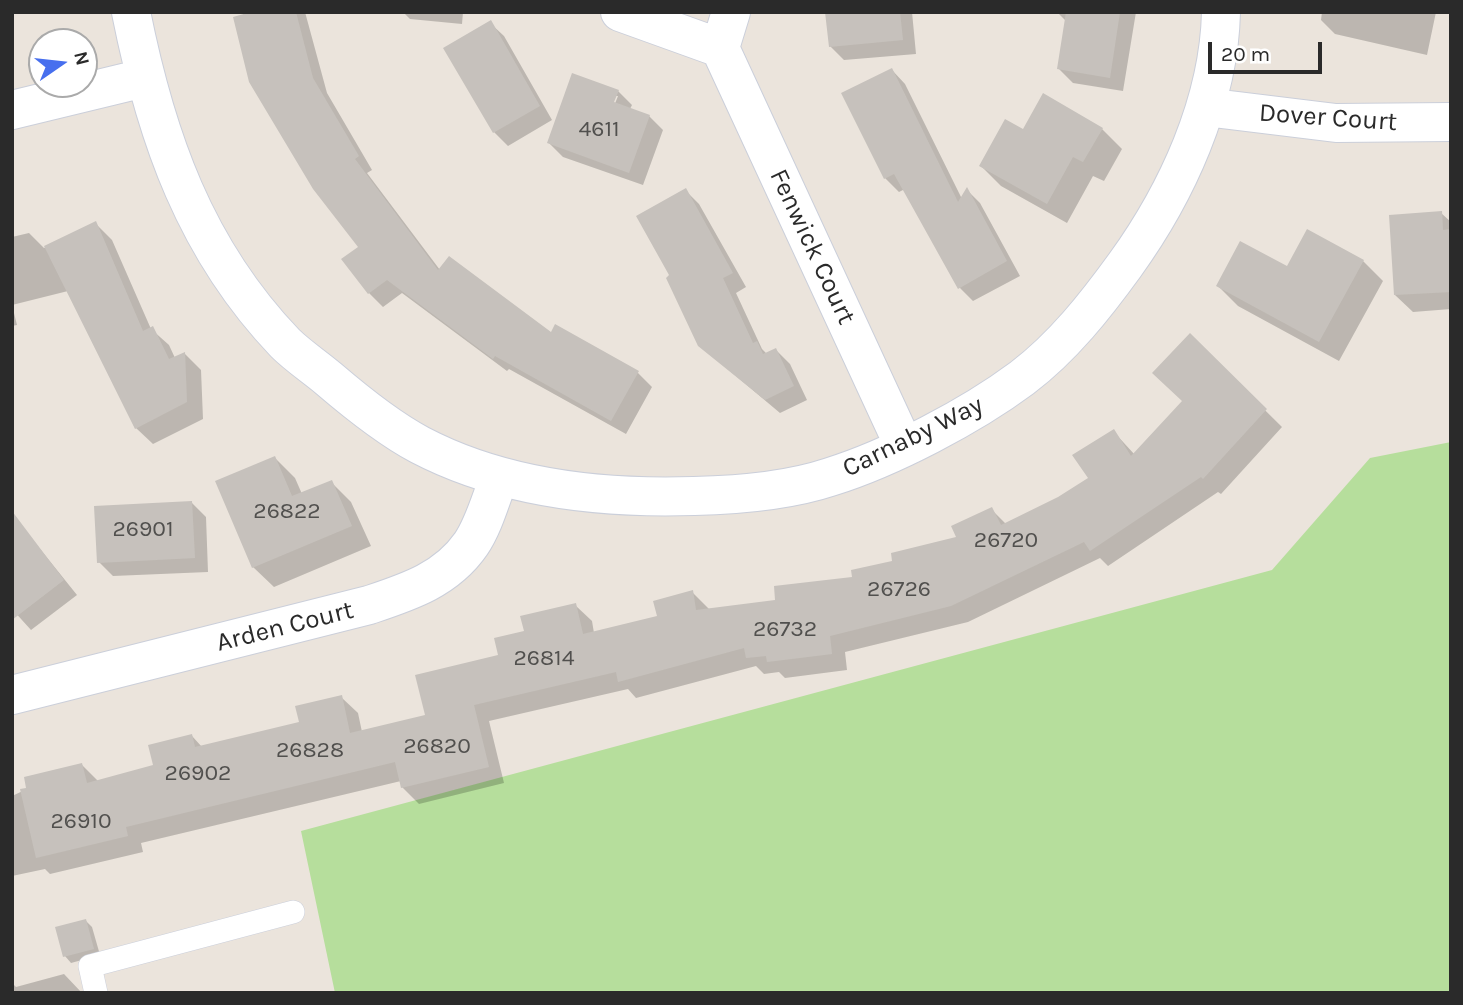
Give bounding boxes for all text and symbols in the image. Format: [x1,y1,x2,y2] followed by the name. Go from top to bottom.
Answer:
[28,28,98,98] north arrow
[1211,28,1325,72] scale bar
[1221,42,1270,66] text: 20 m
[69,49,94,68] text: N
[1258,98,1398,138] street label: Dover Court
[578,115,620,143] house number: 4611
[762,164,862,330] street label: Fenwick Court
[838,390,988,484] street label: Carnaby Way
[253,497,321,525] house number: 26822
[112,515,174,543] house number: 26901
[974,526,1038,554] house number: 26720
[867,575,931,603] house number: 26726
[213,595,357,659] street label: Arden Court
[753,615,817,643] house number: 26732
[513,644,575,672] house number: 26814
[403,732,471,760] house number: 26820
[276,736,344,764] house number: 26828
[165,759,231,787] house number: 26902
[50,807,112,835] house number: 26910

